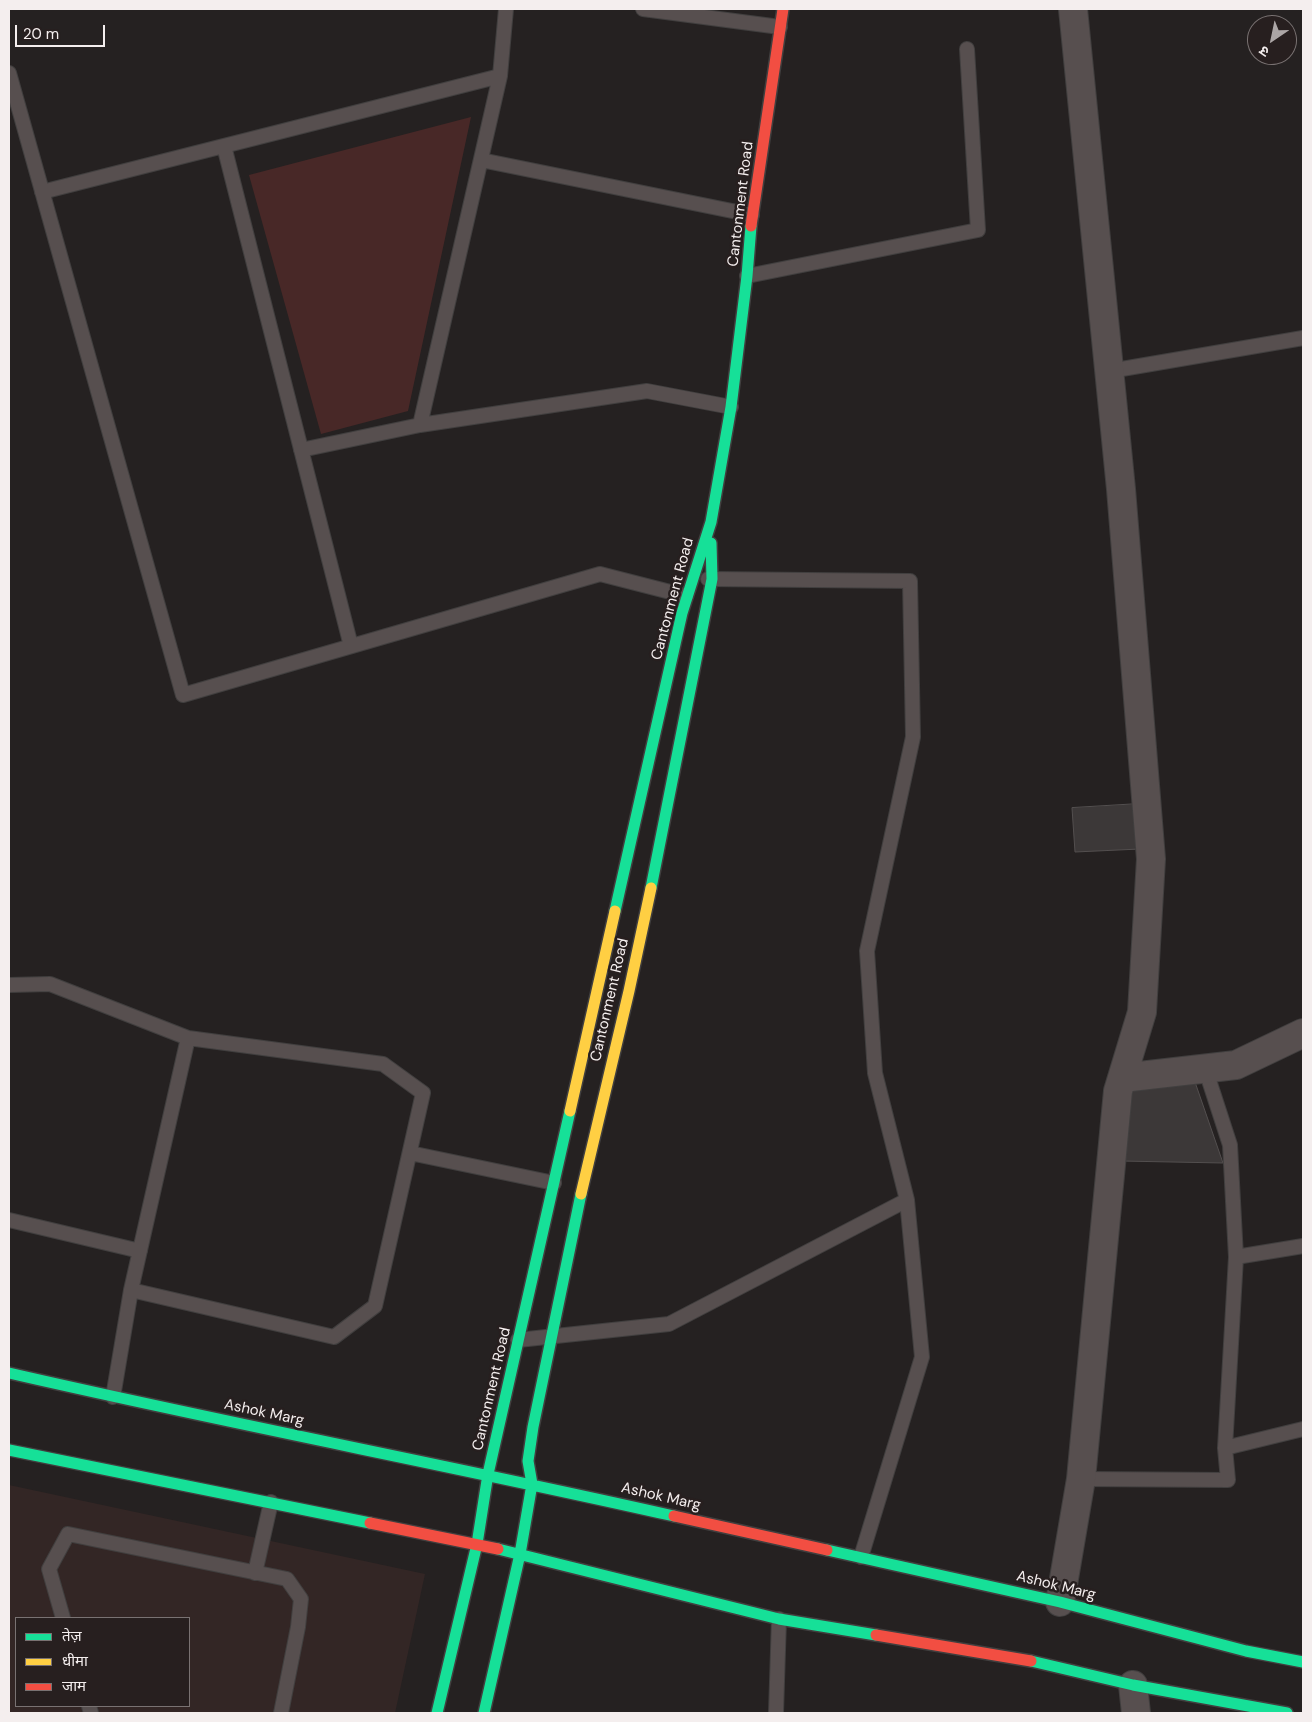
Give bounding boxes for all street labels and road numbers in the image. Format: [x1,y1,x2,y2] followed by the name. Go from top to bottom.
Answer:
[724,140,758,268] street label: Cantonment Road
[648,536,698,662] street label: Cantonment Road
[587,937,633,1063] street label: Cantonment Road
[469,1326,515,1452] street label: Cantonment Road
[222,1396,306,1430] street label: Ashok Marg
[619,1479,703,1515] street label: Ashok Marg
[1014,1567,1098,1605] street label: Ashok Marg

